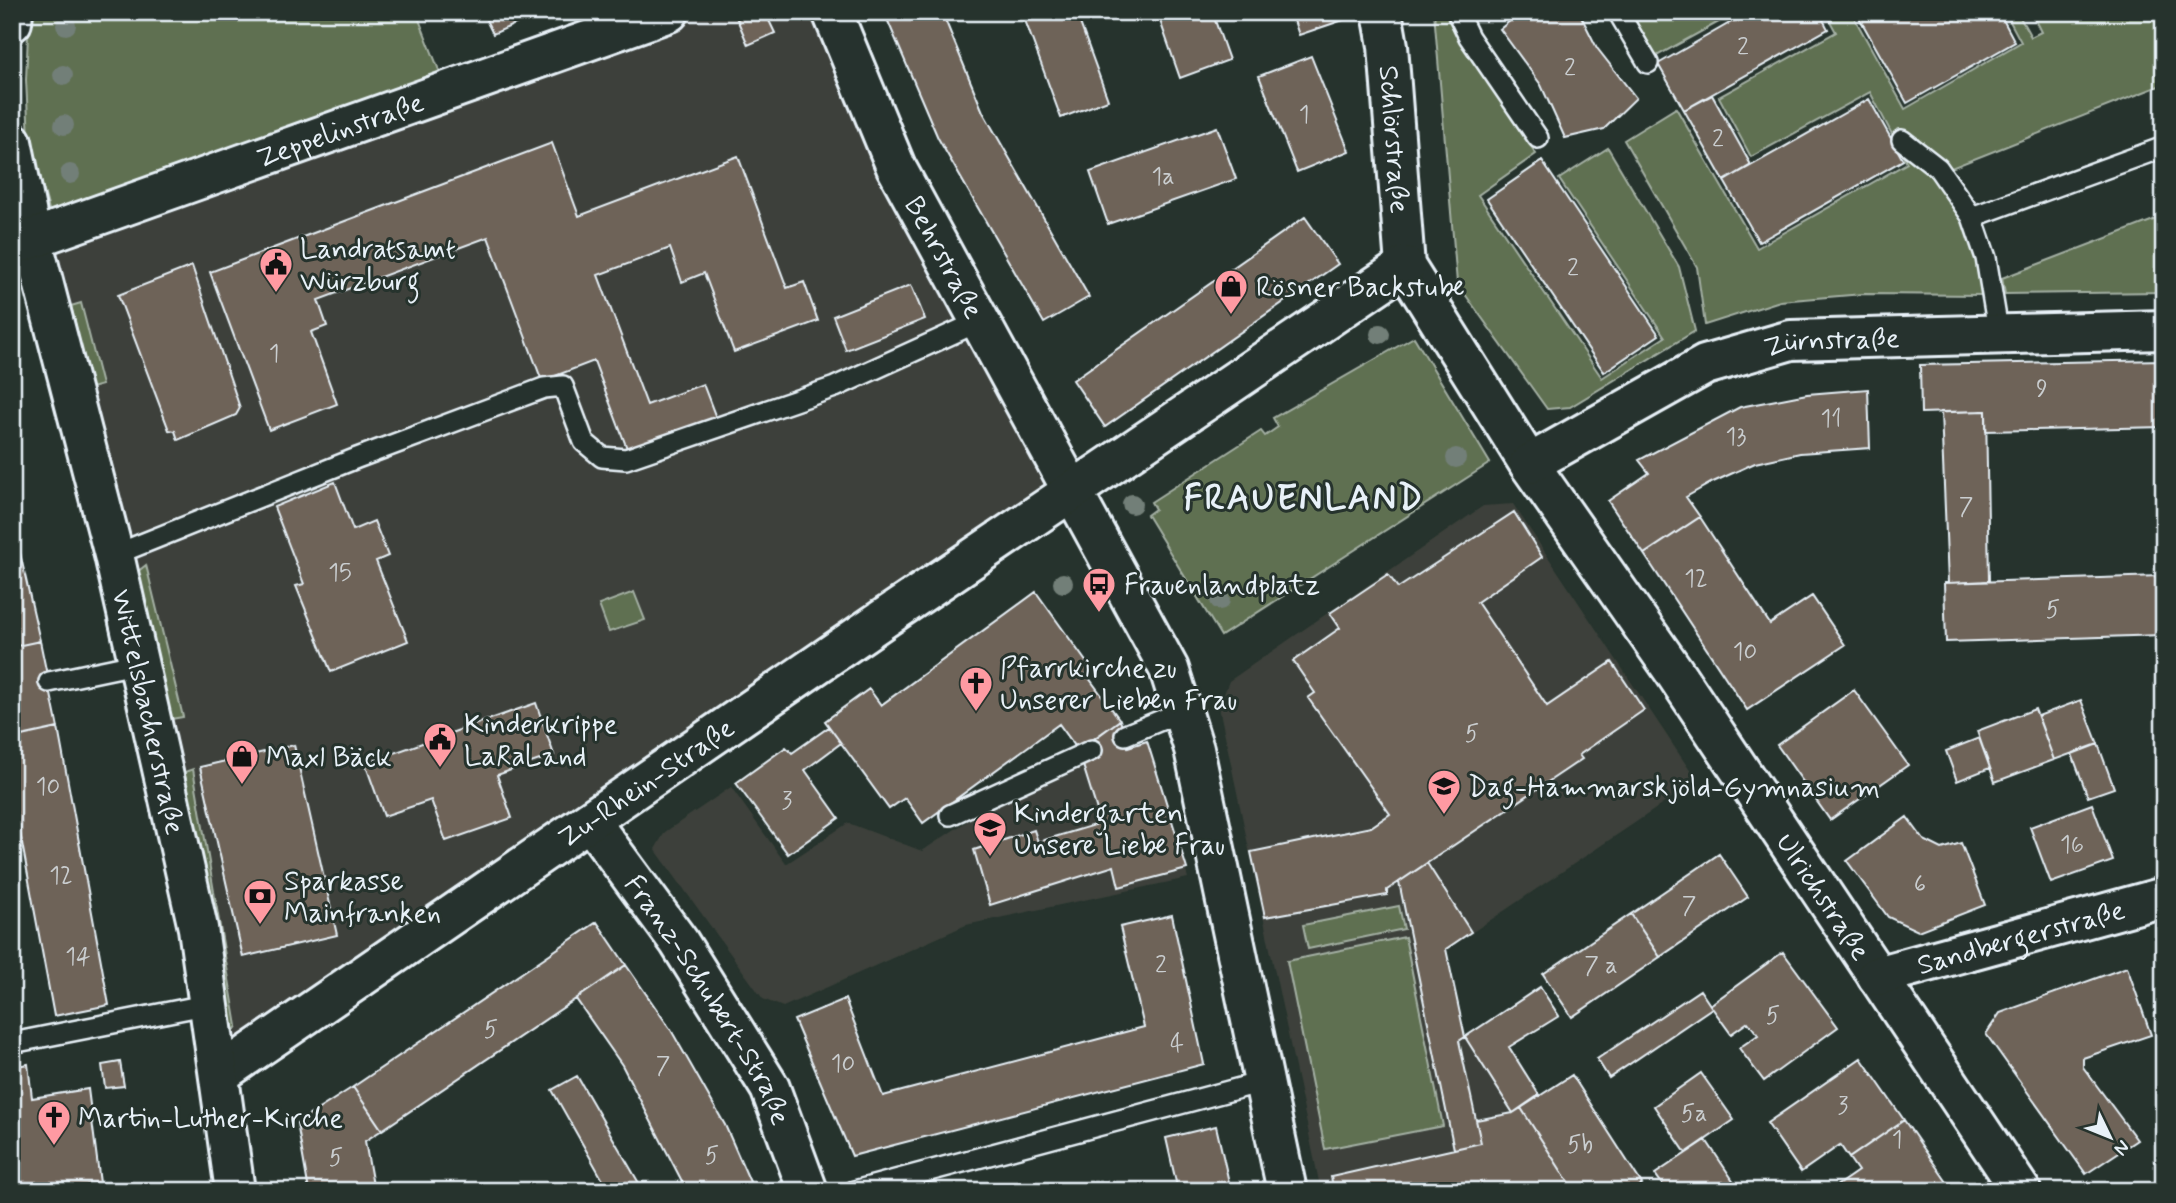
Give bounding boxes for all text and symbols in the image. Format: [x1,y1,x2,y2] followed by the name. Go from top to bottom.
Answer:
[1737,32,1749,63] house number: 2
[1564,53,1576,84] house number: 2
[1369,64,1417,215] street label: Schlörstraße
[252,85,429,178] street label: Zeppelinstraße
[1299,100,1309,131] house number: 1
[1712,124,1724,155] house number: 2
[1151,162,1175,193] house number: 1a
[894,190,991,326] street label: Behrstraße
[300,232,456,304] place label: Landratsamt Würzburg
[257,245,295,294] public building icon: Landratsamt Würzburg
[1567,253,1579,284] house number: 2
[1212,267,1250,316] shop icon: Rösner Backstube
[1256,270,1465,307] place label: Rösner Backstube
[1760,321,1900,368] street label: Zürnstraße
[269,339,279,370] house number: 1
[2036,374,2048,405] house number: 9
[1820,404,1842,435] house number: 11
[1726,422,1746,453] house number: 13
[1184,476,1424,522] district label: FRAUENLAND
[1959,492,1973,523] house number: 7
[328,558,352,589] house number: 15
[1684,564,1708,595] house number: 12
[1080,565,1118,614] bus stop icon: Frauenlandplatz
[1124,568,1320,605] place label: Frauenlandplatz
[101,586,192,838] street label: Wittelsbacherstraße
[2046,595,2060,626] house number: 5
[1733,637,1757,668] house number: 10
[1000,651,1237,720] place label: Pfarrkirche zu Unserer Lieben Frau
[957,664,995,713] church icon: Pfarrkirche zu Unserer Lieben Frau
[464,707,618,776] place label: Kinderkrippe LaRaLand
[552,711,742,858] street label: Zu-Rhein-Straße
[1465,719,1479,750] house number: 5
[421,720,459,769] public building icon: Kinderkrippe LaRaLand
[223,737,261,786] shop icon: Maxl Bäck
[266,740,392,777] place label: Maxl Bäck
[1425,767,1463,816] school or university icon: Dag-Hammarskjöld-Gymnasium
[1468,770,1880,810] place label: Dag-Hammarskjöld-Gymnasium
[36,772,60,803] house number: 10
[782,786,793,817] house number: 3
[1014,796,1225,865] place label: Kindergarten Unsere Liebe Frau
[971,809,1009,858] school or university icon: Kindergarten Unsere Liebe Frau
[1766,827,1878,968] street label: Ulrichstraße
[2060,830,2084,861] house number: 16
[49,861,73,892] house number: 12
[284,864,441,933] place label: Sparkasse Mainfranken
[615,868,798,1130] street label: Franz-Schubert-Straße
[1914,869,1926,900] house number: 6
[241,877,279,926] bank icon: Sparkasse Mainfranken
[1682,891,1696,922] house number: 7
[1913,893,2129,985] street label: Sandbergerstraße
[65,942,91,973] house number: 14
[1155,950,1167,981] house number: 2
[1584,951,1618,982] house number: 7 a
[1766,1001,1780,1032] house number: 5
[484,1015,498,1046] house number: 5
[1170,1029,1184,1060] house number: 4
[831,1049,855,1080] house number: 10
[656,1051,670,1082] house number: 7
[1838,1091,1849,1122] house number: 3
[35,1098,73,1147] church icon: Martin-Luther-Kirche
[1681,1099,1707,1130] house number: 5a
[78,1101,343,1138] place label: Martin-Luther-Kirche
[2074,1102,2144,1172] north arrow
[1892,1125,1902,1156] house number: 1
[1567,1130,1593,1161] house number: 5b
[2108,1134,2135,1161] text: N
[705,1141,719,1172] house number: 5
[329,1143,343,1174] house number: 5

